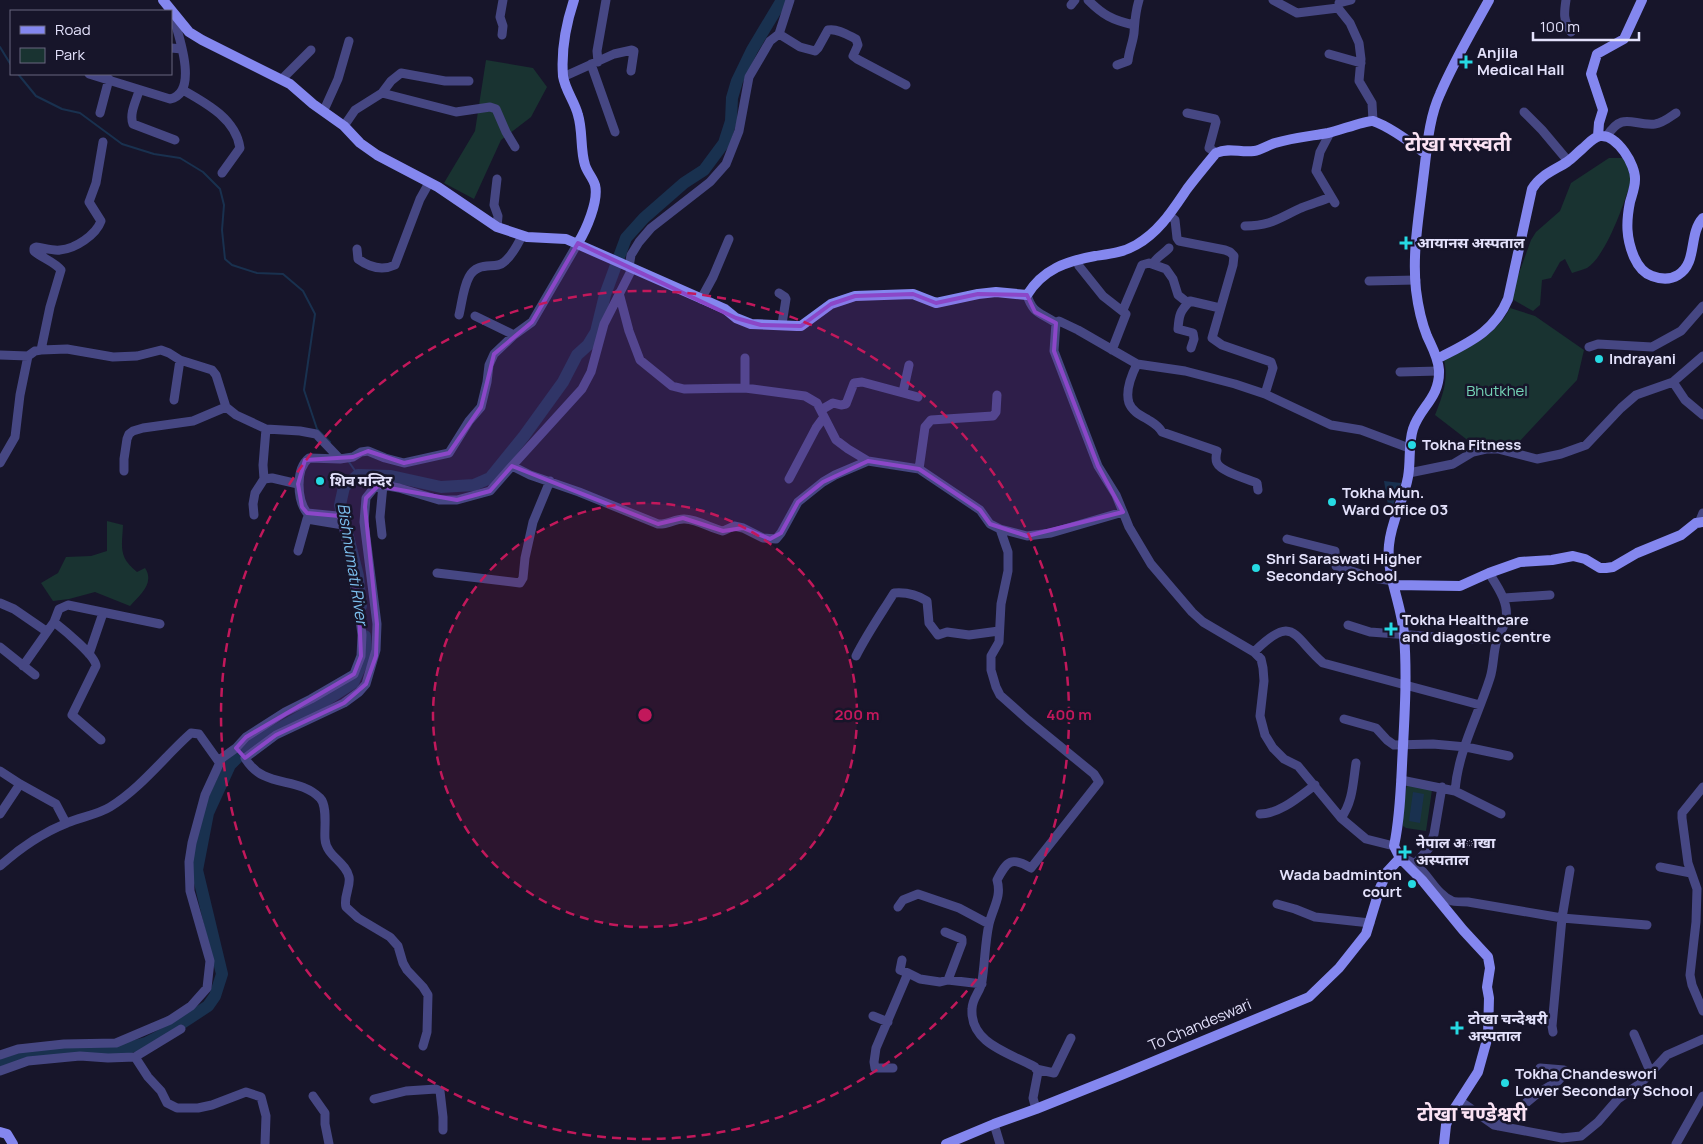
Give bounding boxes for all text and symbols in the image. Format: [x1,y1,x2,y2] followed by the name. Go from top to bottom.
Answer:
[10,10,172,75] legend
[1533,10,1639,42] scale bar
[1540,16,1580,37] text: 100 m
[55,19,91,40] text: Road
[1477,42,1565,80] place label: Anjila Medical Hall
[55,44,85,65] text: Park
[1459,55,1473,69] marker: Anjila Medical Hall
[1405,130,1512,157] district label: टोखा सरस्वती
[1417,232,1526,253] place label: आयानस अस्पताल
[1399,236,1413,250] marker: आयानस अस्पताल
[1609,348,1676,369] place label: Indrayani
[1593,353,1605,365] marker: Indrayani
[1466,380,1528,401] park label: Bhutkhel
[1422,434,1521,455] place label: Tokha Fitness
[1406,439,1418,451] marker: Tokha Fitness
[330,470,392,491] place label: शिव मन्दिर
[314,475,326,487] marker: शिव मन्दिर
[1342,482,1448,520] place label: Tokha Mun. Ward Office 03
[1326,496,1338,508] marker: Tokha Mun. Ward Office 03
[333,502,374,629] water label: Bishnumati River
[1266,548,1422,586] place label: Shri Saraswati Higher Secondary School
[1250,562,1262,574] marker: Shri Saraswati Higher Secondary School
[1402,609,1551,647] place label: Tokha Healthcare and diagostic centre
[1384,622,1398,636] marker: Tokha Healthcare and diagostic centre
[834,704,880,725] text: 200 m
[1046,704,1092,725] text: 400 m
[636,706,654,724] centre of rings
[1416,832,1496,870] place label: नेपाल अाखा अस्पताल
[1398,845,1412,859] marker: नेपाल अाखा अस्पताल
[1280,864,1402,902] place label: Wada badminton court
[1406,878,1418,890] marker: Wada badminton court
[1145,993,1255,1056] street label: To Chandeswari
[1468,1008,1548,1046] place label: टोखा चन्देश्वरी अस्पताल
[1450,1021,1464,1035] marker: टोखा चन्देश्वरी अस्पताल
[1515,1063,1693,1101] place label: Tokha Chandeswori Lower Secondary School
[1499,1077,1511,1089] marker: Tokha Chandeswori Lower Secondary School
[1417,1100,1528,1127] district label: टोखा चण्डेश्वरी

